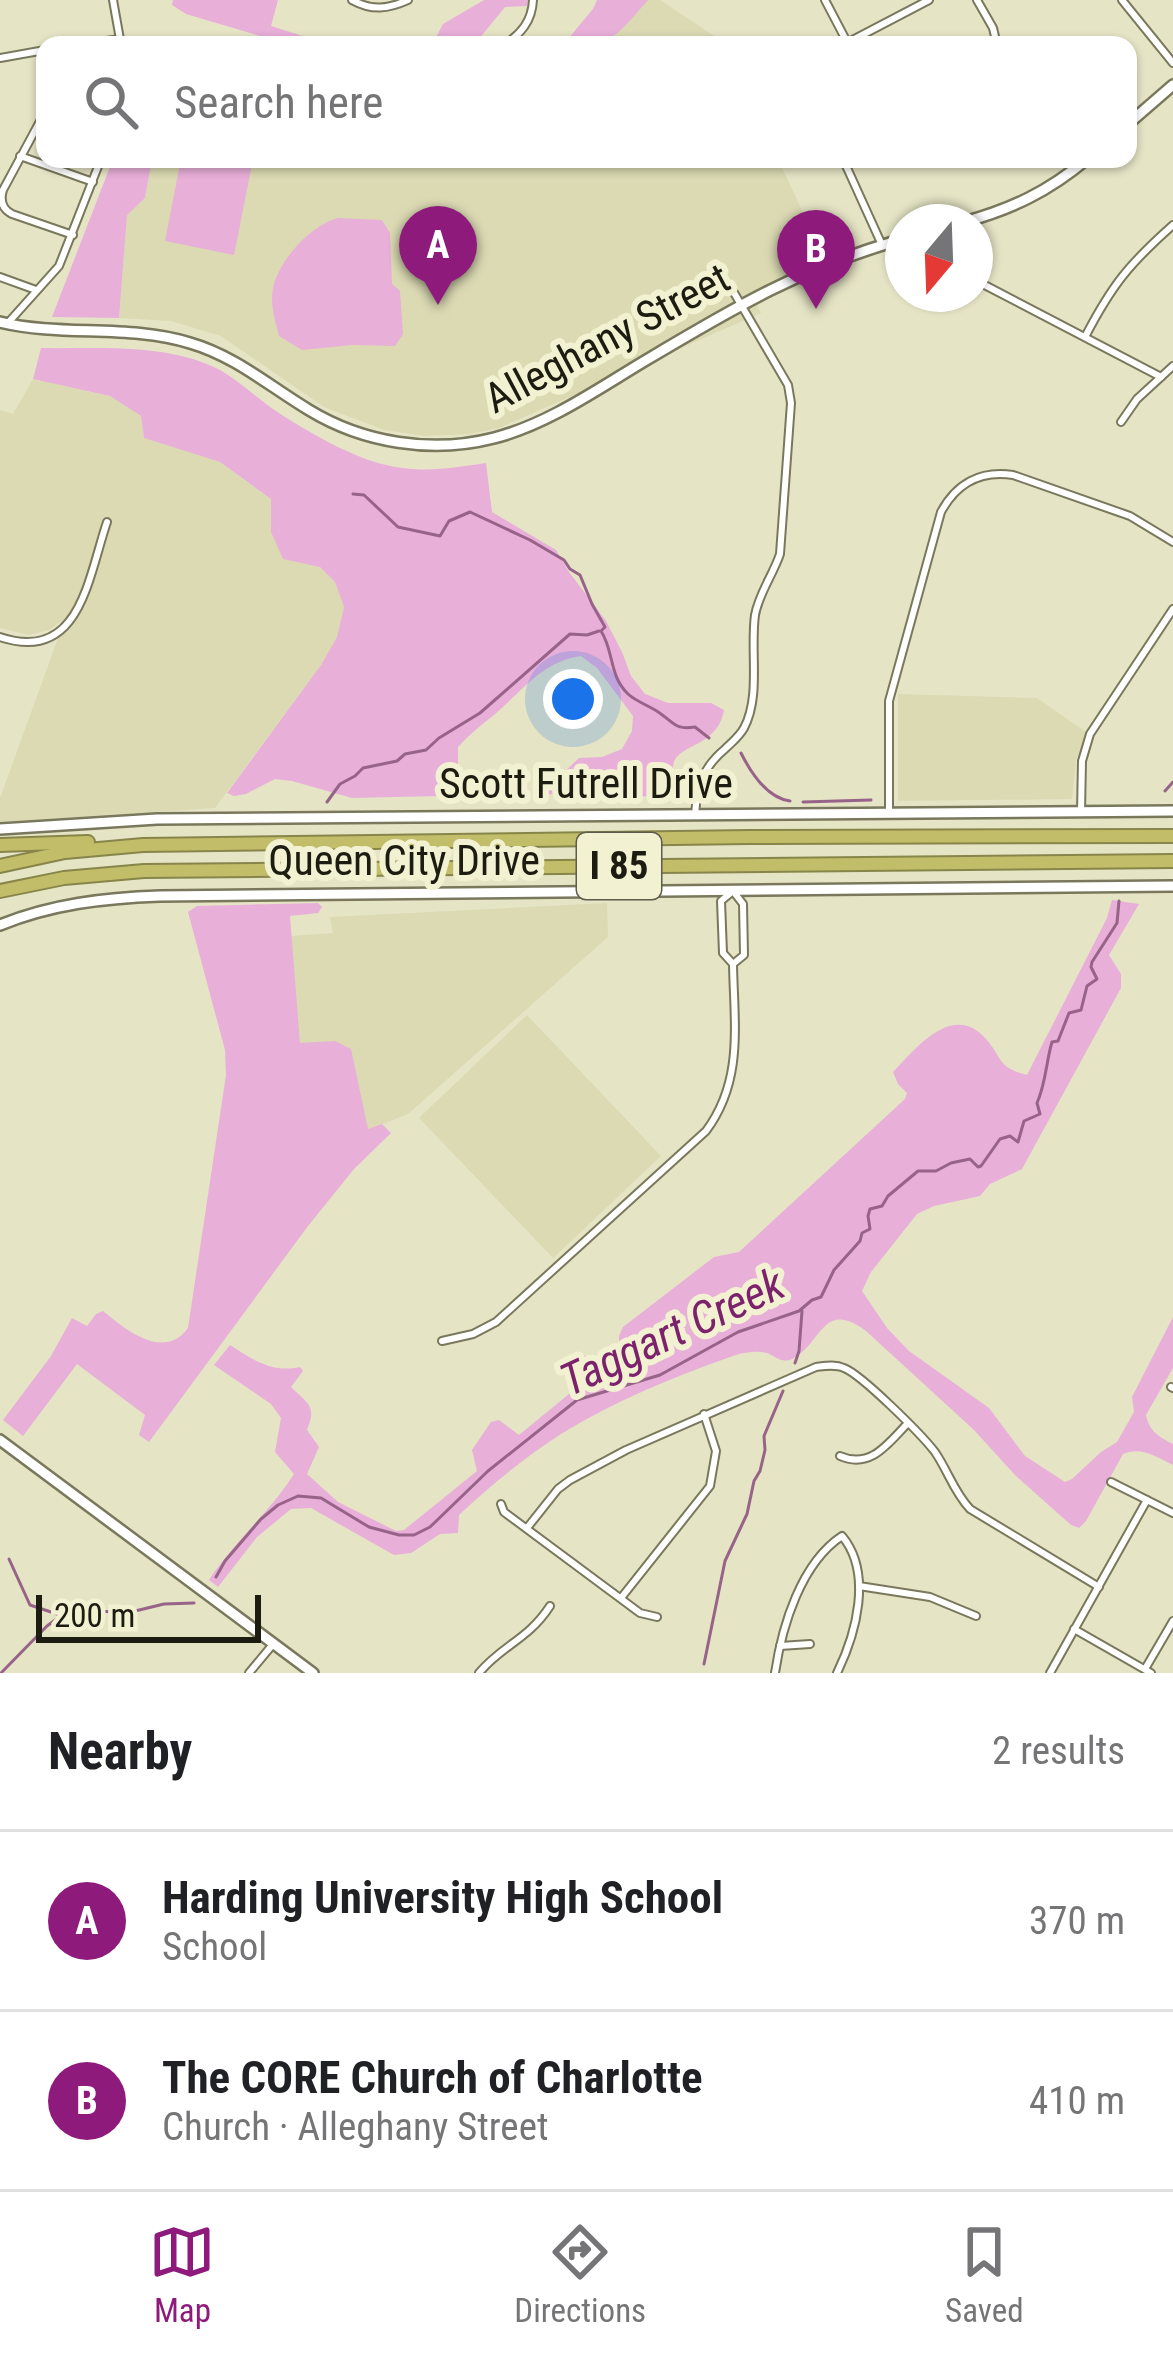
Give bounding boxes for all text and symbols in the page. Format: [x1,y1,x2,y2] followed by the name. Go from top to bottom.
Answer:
[36,36,1137,168] search box
[78,69,144,135] icon: search
[174,76,383,129] text: Search here
[885,204,993,312] north arrow
[399,206,477,305] pin: A
[777,210,855,309] pin: B
[476,253,738,423] street label: Alleghany Street
[543,669,603,729] your location
[439,759,733,808] street label: Scott Futrell Drive
[577,833,661,899] road number: I 85
[268,836,540,885] street label: Queen City Drive
[552,1257,794,1407] water label: Taggart Creek
[36,1589,261,1642] scale bar
[54,1596,135,1635] text: 200 m
[48,1722,192,1781] text: Nearby
[992,1728,1125,1774] text: 2 results
[162,1871,723,1924] text: Harding University High School
[75,1898,99,1944] text: A
[1029,1898,1125,1944] text: 370 m
[162,1924,267,1970] text: School
[162,2051,702,2104] text: The CORE Church of Charlotte
[76,2078,98,2124] text: B
[1029,2078,1125,2124] text: 410 m
[162,2104,548,2150] text: Church · Alleghany Street
[149,2219,215,2330] tab: Map
[514,2219,646,2330] tab: Directions
[945,2219,1024,2330] tab: Saved

